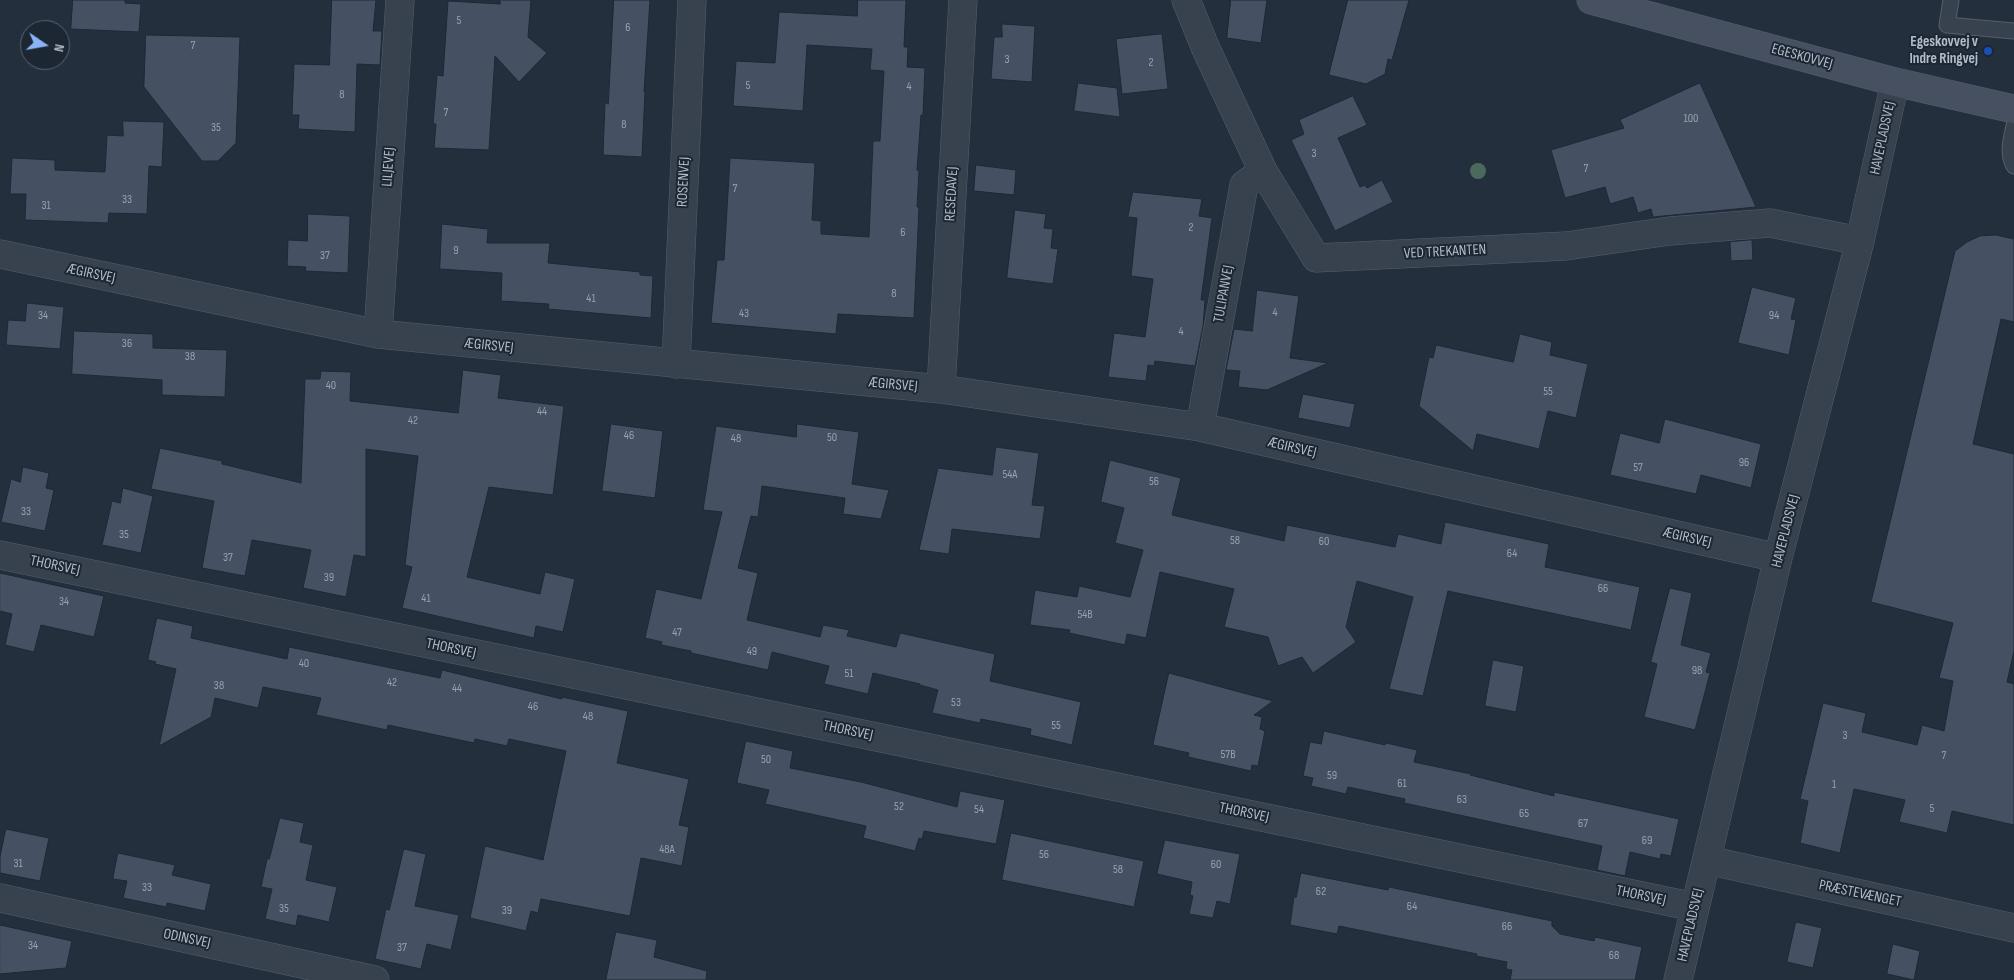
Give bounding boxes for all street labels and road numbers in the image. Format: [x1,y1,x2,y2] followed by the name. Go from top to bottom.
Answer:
[1769,40,1835,74] street label: EGESKOVVEJ
[1866,100,1900,176] street label: HAVEPLADSVEJ
[379,147,399,187] street label: LILJEVEJ
[674,156,694,208] street label: ROSENVEJ
[942,166,962,222] street label: RESEDAVEJ
[1403,241,1487,263] street label: VED TREKANTEN
[65,260,117,288] street label: ÆGIRSVEJ
[1210,264,1238,324] street label: TULIPANVEJ
[464,334,514,358] street label: ÆGIRSVEJ
[868,374,918,396] street label: ÆGIRSVEJ
[1266,434,1318,462] street label: ÆGIRSVEJ
[1768,493,1804,569] street label: HAVEPLADSVEJ
[1661,524,1713,552] street label: ÆGIRSVEJ
[28,552,82,580] street label: THORSVEJ
[424,635,478,663] street label: THORSVEJ
[821,717,875,745] street label: THORSVEJ
[1217,799,1271,827] street label: THORSVEJ
[1817,876,1903,912] street label: PRÆSTEVÆNGET
[1614,882,1668,910] street label: THORSVEJ
[1674,887,1708,963] street label: HAVEPLADSVEJ
[162,925,212,953] street label: ODINSVEJ

